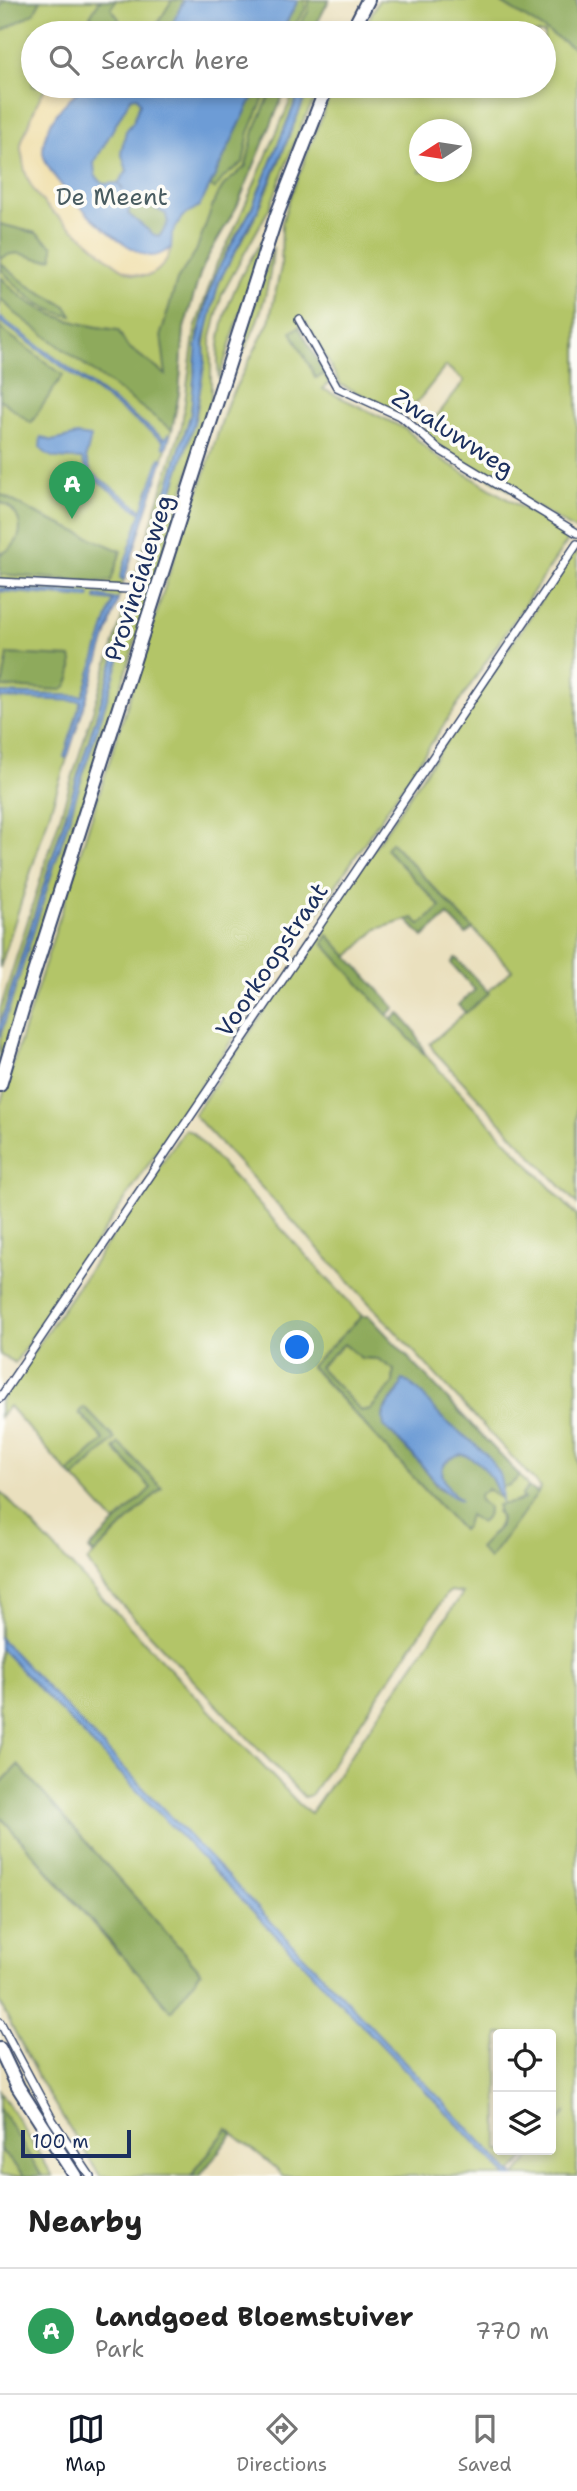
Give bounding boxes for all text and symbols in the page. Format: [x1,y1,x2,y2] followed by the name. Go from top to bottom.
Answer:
[21,21,556,98] search box
[45,41,83,79] icon: search
[101,42,250,77] text: Search here
[409,119,472,182] north arrow
[56,181,168,213] park label: De Meent
[386,382,520,484] street label: Zwaluwweg
[49,461,95,519] pin: A
[97,491,181,665] street label: Provincialeweg
[208,876,336,1044] street label: Voorkoopstraat
[280,1330,314,1364] your location
[493,2029,556,2155] map controls
[493,2029,556,2092] button: locate
[493,2092,556,2155] button: layers
[21,2127,131,2159] scale bar
[32,2129,89,2154] text: 100 m
[28,2201,143,2242] text: Nearby
[95,2299,413,2334] text: Landgoed Bloemstuiver
[42,2316,60,2346] text: A
[475,2316,549,2346] text: 770 m
[95,2334,144,2364] text: Park
[65,2410,106,2477] tab: Map
[237,2410,327,2477] tab: Directions
[458,2410,512,2477] tab: Saved

